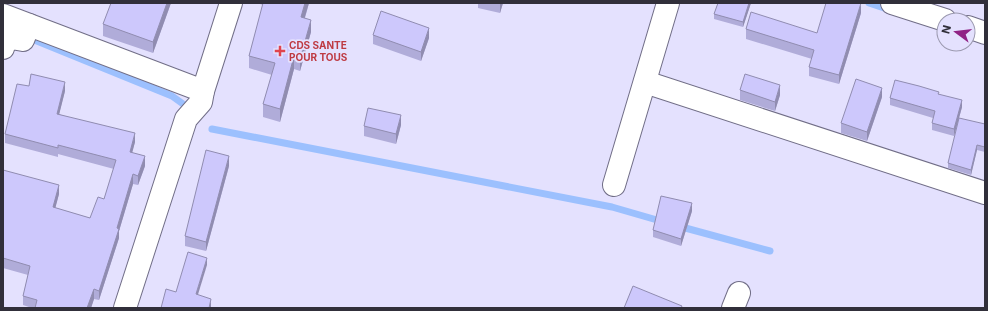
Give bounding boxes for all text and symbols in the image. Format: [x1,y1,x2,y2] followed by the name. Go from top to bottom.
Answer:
[936,12,976,52] north arrow
[938,24,954,35] text: N
[289,39,348,63] place label: CDS SANTE POUR TOUS
[274,45,286,57] marker: CDS SANTE POUR TOUS

